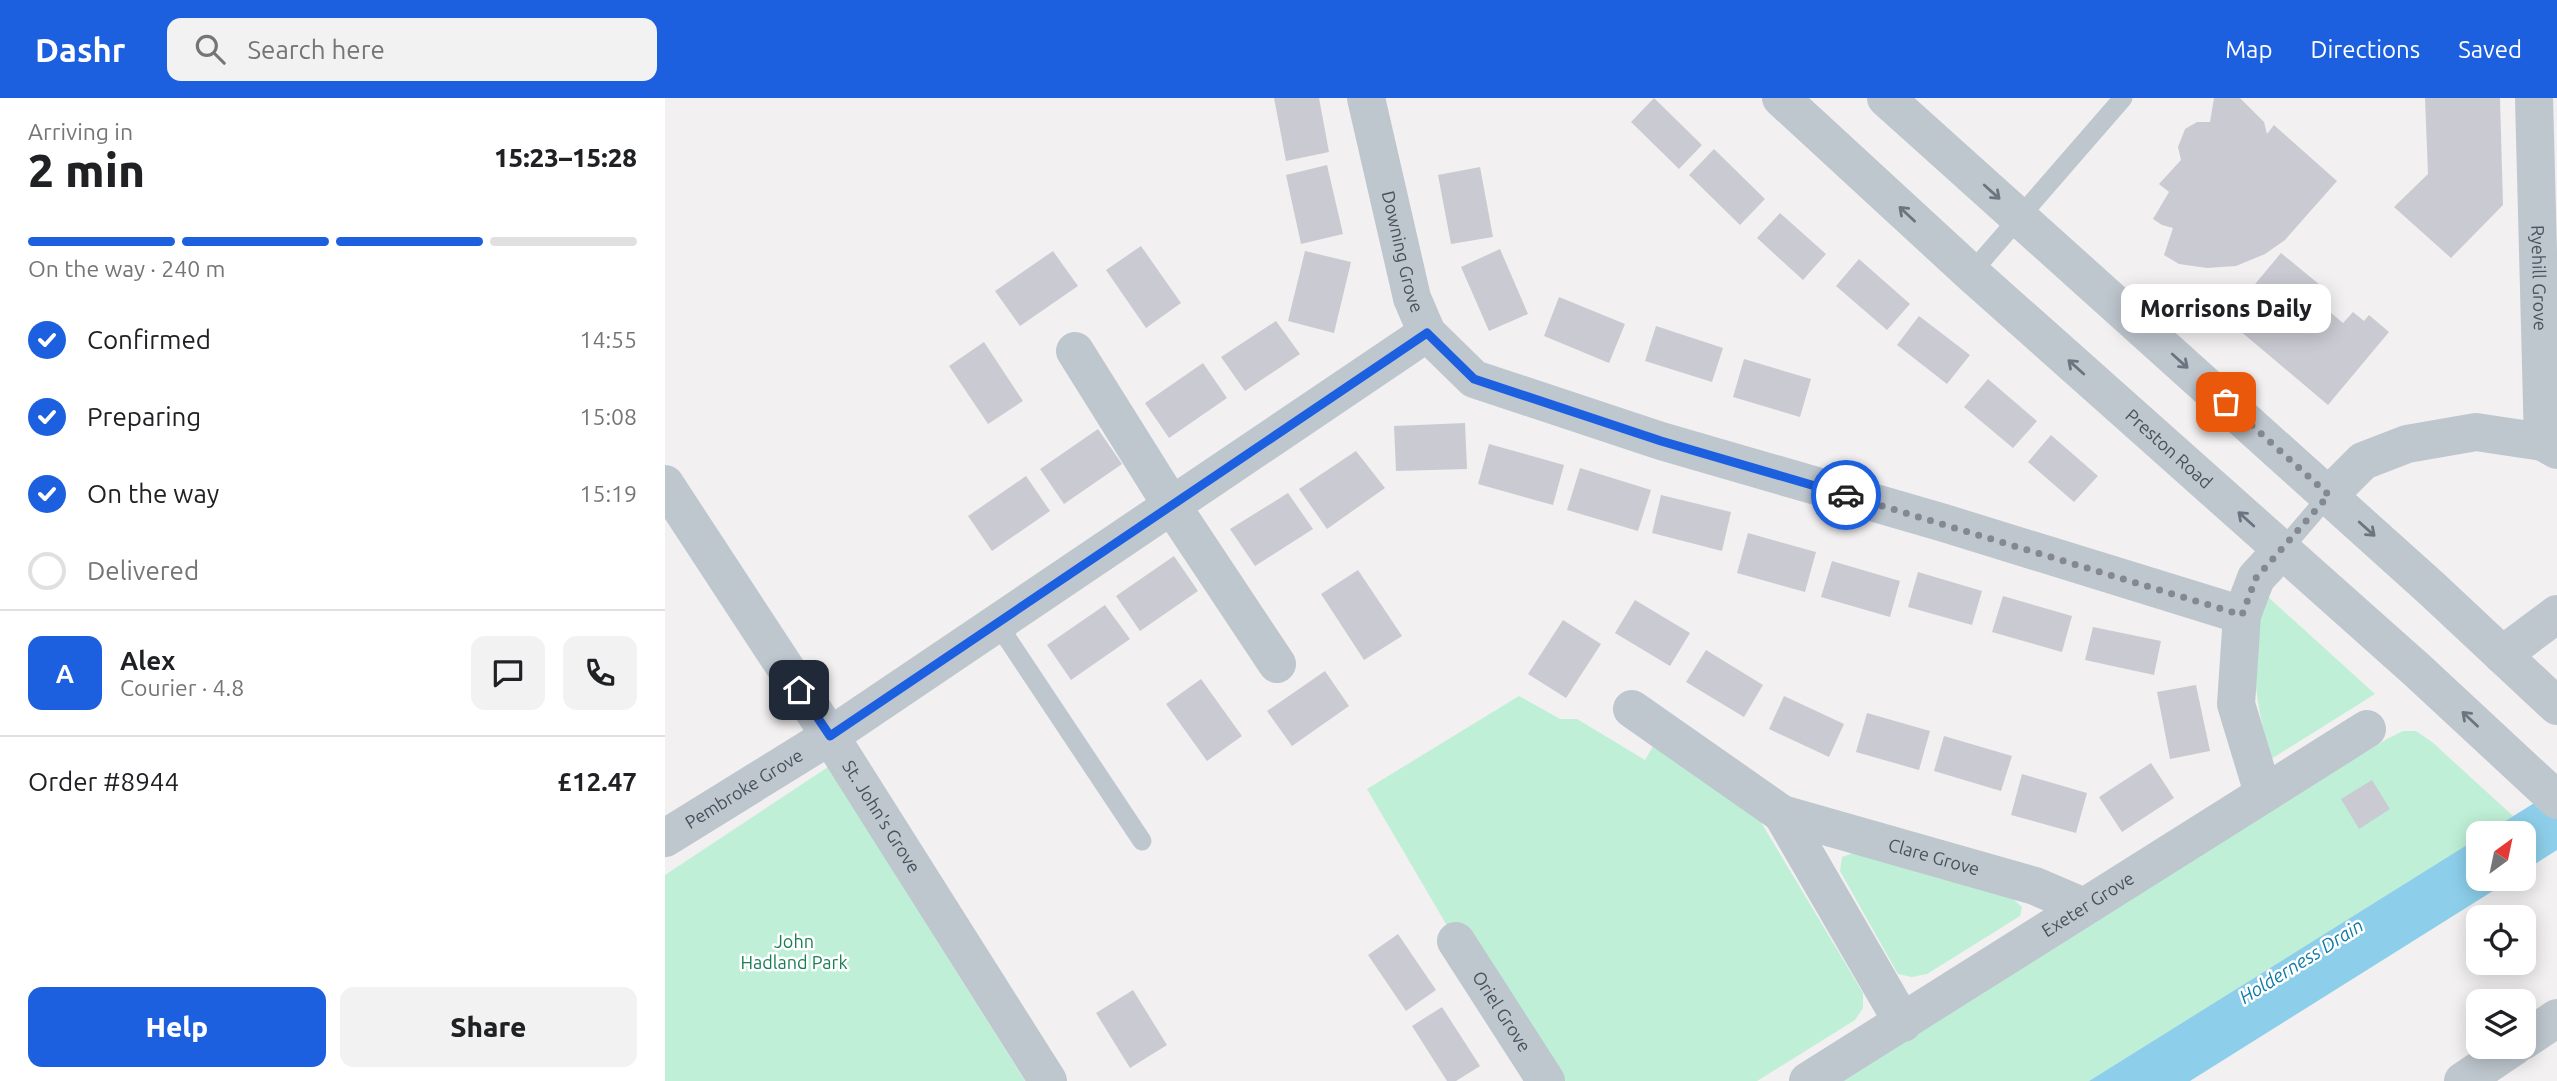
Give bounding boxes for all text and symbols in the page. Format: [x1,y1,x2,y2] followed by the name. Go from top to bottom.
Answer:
[167,18,657,81] search box
[191,30,229,68] icon: search
[35,31,125,68] text: Dashr
[247,35,385,64] text: Search here
[2225,36,2272,63] text: Map
[2310,36,2420,63] text: Directions
[2458,36,2522,63] text: Saved
[28,119,133,144] text: Arriving in
[494,143,637,172] text: 15:23–15:28
[28,144,145,196] text: 2 min
[1983,184,2001,200] one-way arrow
[1379,189,1428,315] street label: Downing Grove
[1899,206,1916,223] one-way arrow
[2528,225,2551,331] street label: Ryehill Grove
[28,256,225,281] text: On the way · 240 m
[2121,283,2331,332] callout: Morrisons Daily
[2140,296,2312,321] text: Morrisons Daily
[28,321,66,359] icon: check
[87,325,211,354] text: Confirmed
[579,327,637,352] text: 14:55
[2171,353,2189,369] one-way arrow
[2067,359,2085,375] one-way arrow
[2196,372,2256,432] pin
[2207,383,2245,421] icon: bag
[28,398,66,436] icon: check
[87,402,201,431] text: Preparing
[579,404,637,429] text: 15:08
[2122,405,2217,492] street label: Preston Road
[1811,460,1881,530] courier
[28,475,66,513] icon: check
[1827,476,1865,514] icon: car
[87,479,219,508] text: On the way
[579,481,637,506] text: 15:19
[2237,511,2255,527] one-way arrow
[2358,521,2375,538] one-way arrow
[87,556,199,585] text: Delivered
[471,636,545,710] button: chat
[563,636,637,710] button: phone
[120,646,175,675] text: Alex
[56,659,74,688] text: A
[769,660,829,720] pin
[780,671,818,709] icon: home
[120,675,244,700] text: Courier · 4.8
[2462,711,2479,728] one-way arrow
[681,744,806,832] street label: Pembroke Grove
[839,757,925,876] street label: St. John's Grove
[28,767,179,796] text: Order #8944
[557,767,637,796] text: £12.47
[2466,821,2536,891] north arrow
[2466,821,2536,1059] map controls
[1886,834,1982,879] street label: Clare Grove
[2038,867,2137,940] street label: Exeter Grove
[2466,905,2536,975] button: locate
[2235,914,2367,1008] water label: Holderness Drain
[740,931,848,972] park label: John Hadland Park
[1469,967,1536,1055] street label: Oriel Grove
[28,987,326,1067] button: Help
[340,987,637,1067] button: Share
[2466,989,2536,1059] button: layers

